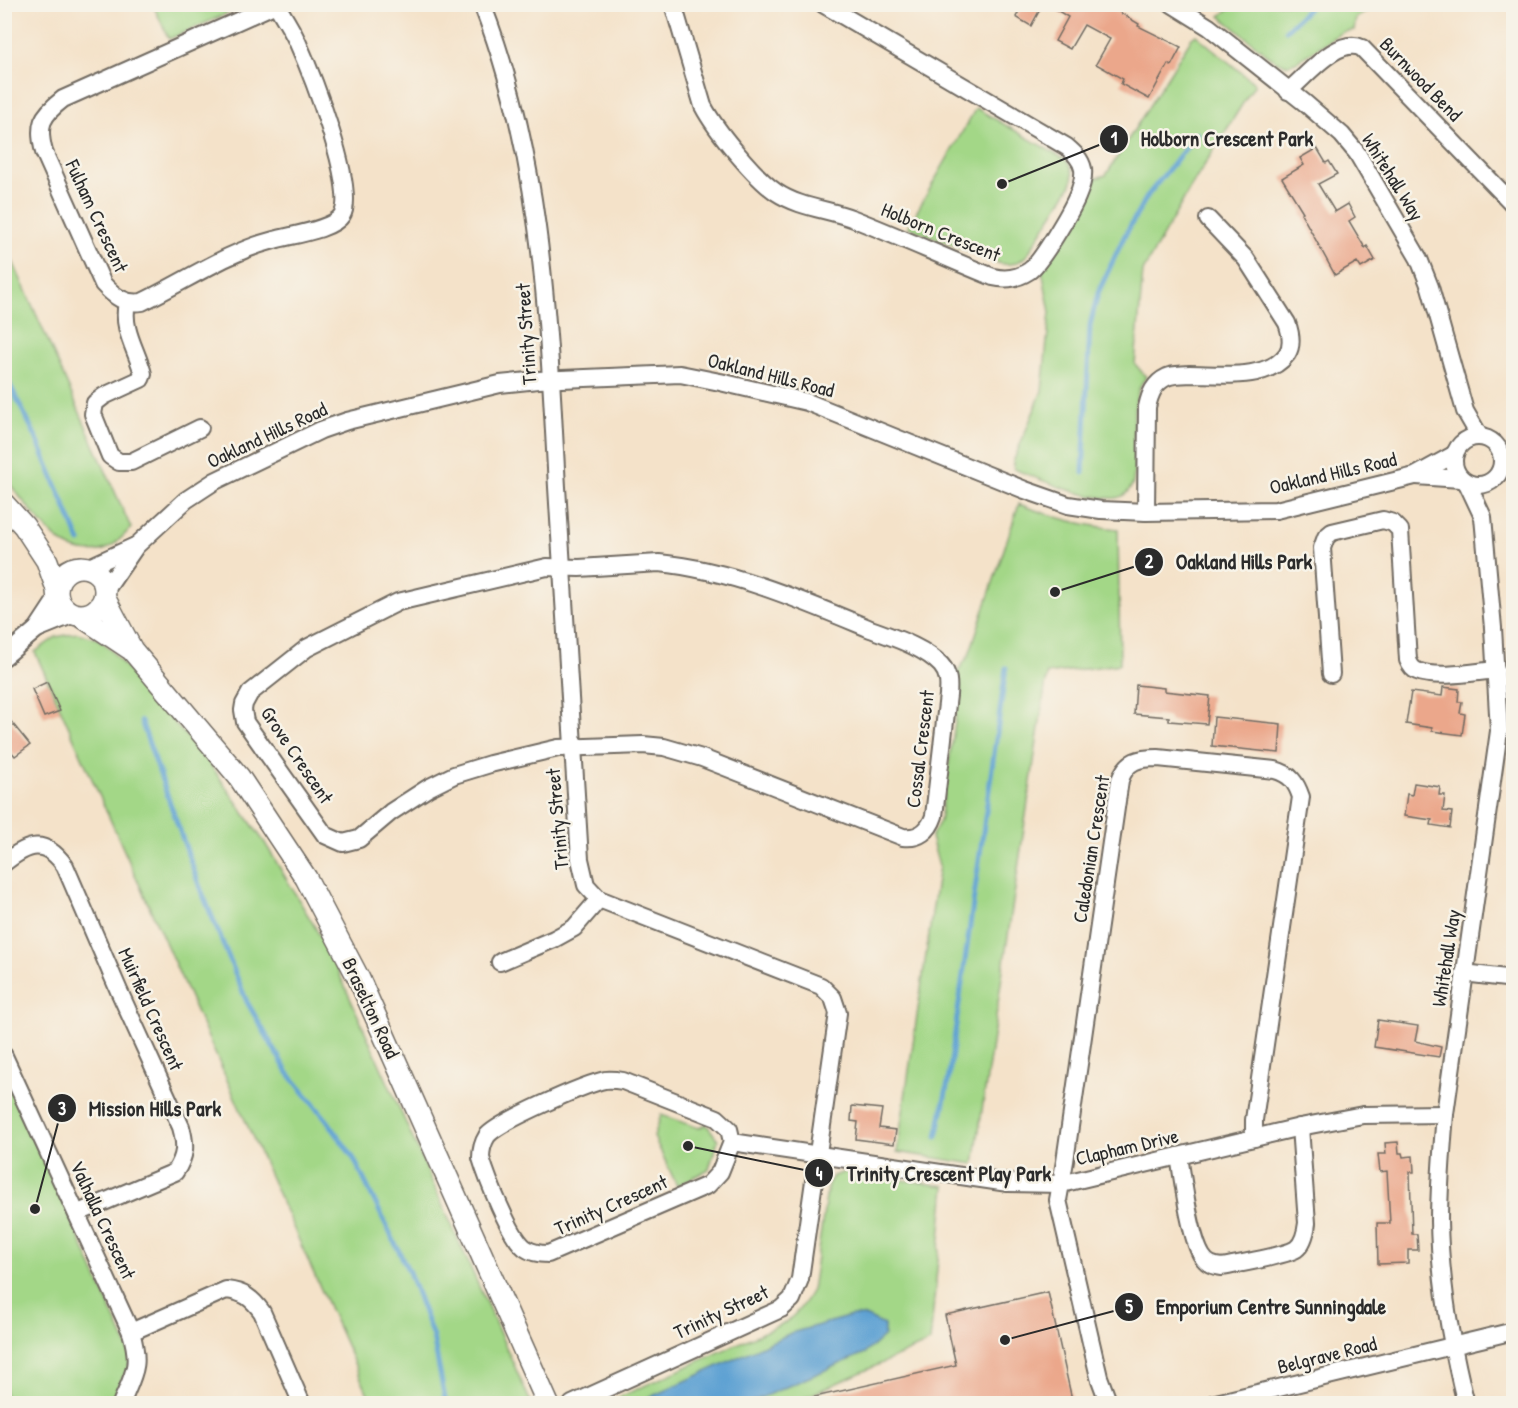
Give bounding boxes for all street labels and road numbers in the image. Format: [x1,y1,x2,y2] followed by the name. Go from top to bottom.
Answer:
[1374,31,1469,127] street label: Burnwood Bend
[1356,128,1431,225] street label: Whitehall Way
[59,154,136,277] street label: Fulham Crescent
[878,195,1006,268] street label: Holborn Crescent
[508,281,543,386] street label: Trinity Street
[705,346,837,403] street label: Oakland Hills Road
[202,395,331,474] street label: Oakland Hills Road
[1267,445,1399,500] street label: Oakland Hills Road
[899,688,940,809] street label: Cossal Crescent
[255,701,341,810] street label: Grove Crescent
[539,766,574,871] street label: Trinity Street
[1066,772,1116,925] street label: Caledonian Crescent
[1424,907,1467,1008] street label: Whitehall Way
[112,943,191,1075] street label: Muirfield Crescent
[336,953,407,1063] street label: Braselton Road
[1073,1122,1181,1171] street label: Clapham Drive
[64,1156,143,1284] street label: Valhalla Crescent
[550,1167,673,1241] street label: Trinity Crescent
[669,1277,774,1345] street label: Trinity Street
[1275,1329,1379,1380] street label: Belgrave Road

